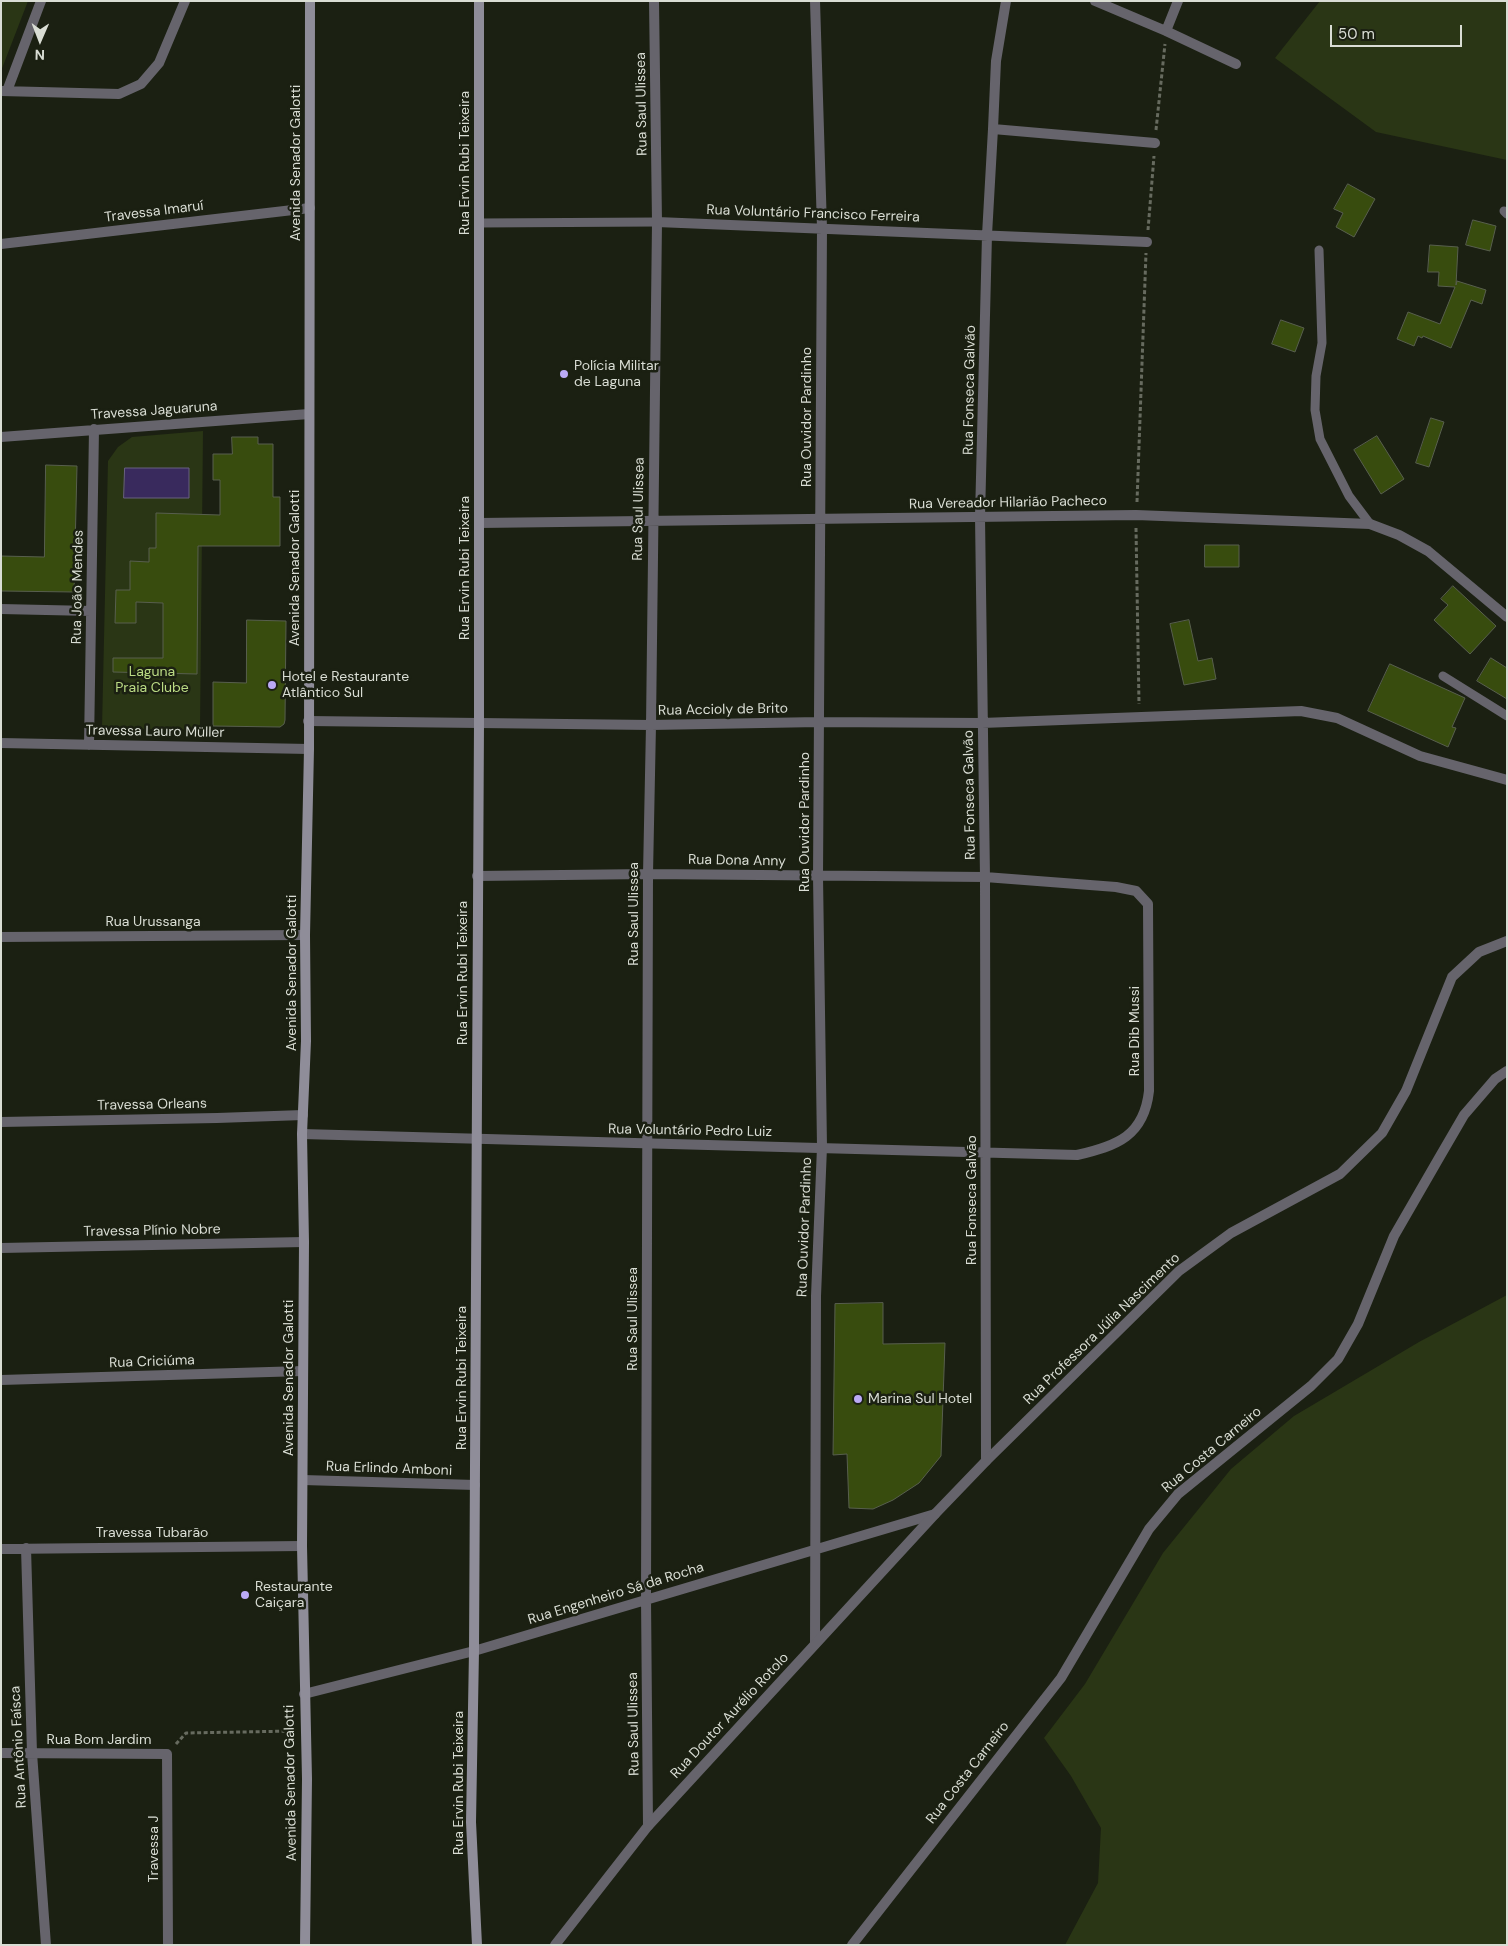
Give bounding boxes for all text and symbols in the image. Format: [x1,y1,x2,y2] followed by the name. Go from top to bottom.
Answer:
[15,15,65,65] north arrow
[1333,15,1466,47] scale bar
[1338,24,1375,44] text: 50 m
[34,46,45,64] text: N
[633,52,651,156] street label: Rua Saul Ulissea
[288,85,304,241] street label: Avenida Senador Galotti
[457,91,473,235] street label: Rua Ervin Rubi Teixeira
[104,198,204,226] street label: Travessa Imaruí
[706,202,920,226] street label: Rua Voluntário Francisco Ferreira
[960,325,980,455] street label: Rua Fonseca Galvão
[799,347,815,487] street label: Rua Ouvidor Pardinho
[574,358,659,391] place label: Polícia Militar de Laguna
[558,368,570,380] marker: Polícia Militar de Laguna
[90,398,218,424] street label: Travessa Jaguaruna
[630,457,648,561] street label: Rua Saul Ulissea
[287,490,303,646] street label: Avenida Senador Galotti
[909,493,1107,513] street label: Rua Vereador Hilarião Pacheco
[457,496,473,640] street label: Rua Ervin Rubi Teixeira
[69,530,87,644] street label: Rua João Mendes
[115,664,189,696] park label: Laguna Praia Clube
[282,669,409,702] place label: Hotel e Restaurante Atlântico Sul
[266,679,278,691] marker: Hotel e Restaurante Atlântico Sul
[658,700,788,720] street label: Rua Accioly de Brito
[85,722,225,742] street label: Travessa Lauro Müller
[960,730,980,860] street label: Rua Fonseca Galvão
[797,752,813,892] street label: Rua Ouvidor Pardinho
[688,852,786,870] street label: Rua Dona Anny
[626,862,642,966] street label: Rua Saul Ulissea
[284,895,300,1051] street label: Avenida Senador Galotti
[455,901,471,1045] street label: Rua Ervin Rubi Teixeira
[105,914,201,930] street label: Rua Urussanga
[1127,986,1143,1076] street label: Rua Dib Mussi
[97,1096,207,1114] street label: Travessa Orleans
[608,1121,772,1141] street label: Rua Voluntário Pedro Luiz
[964,1135,980,1265] street label: Rua Fonseca Galvão
[794,1157,816,1297] street label: Rua Ouvidor Pardinho
[83,1221,221,1241] street label: Travessa Plínio Nobre
[1020,1250,1184,1408] street label: Rua Professora Júlia Nascimento
[625,1267,641,1371] street label: Rua Saul Ulissea
[281,1300,297,1456] street label: Avenida Senador Galotti
[454,1306,470,1450] street label: Rua Ervin Rubi Teixeira
[109,1352,195,1372] street label: Rua Criciúma
[868,1391,972,1407] place label: Marina Sul Hotel
[852,1393,864,1405] marker: Marina Sul Hotel
[1159,1403,1265,1497] street label: Rua Costa Carneiro
[326,1458,452,1480] street label: Rua Erlindo Amboni
[96,1525,208,1541] street label: Travessa Tubarão
[526,1559,706,1629] street label: Rua Engenheiro Sá da Rocha
[255,1579,333,1611] place label: Restaurante Caiçara
[239,1589,251,1601] marker: Restaurante Caiçara
[667,1650,793,1782] street label: Rua Doutor Aurélio Rotolo
[625,1672,643,1776] street label: Rua Saul Ulissea
[7,1685,31,1809] street label: Rua Antônio Faísca
[281,1705,301,1861] street label: Avenida Senador Galotti
[451,1711,467,1855] street label: Rua Ervin Rubi Teixeira
[923,1719,1013,1827] street label: Rua Costa Carneiro
[47,1732,151,1748] street label: Rua Bom Jardim
[146,1816,162,1882] street label: Travessa J

